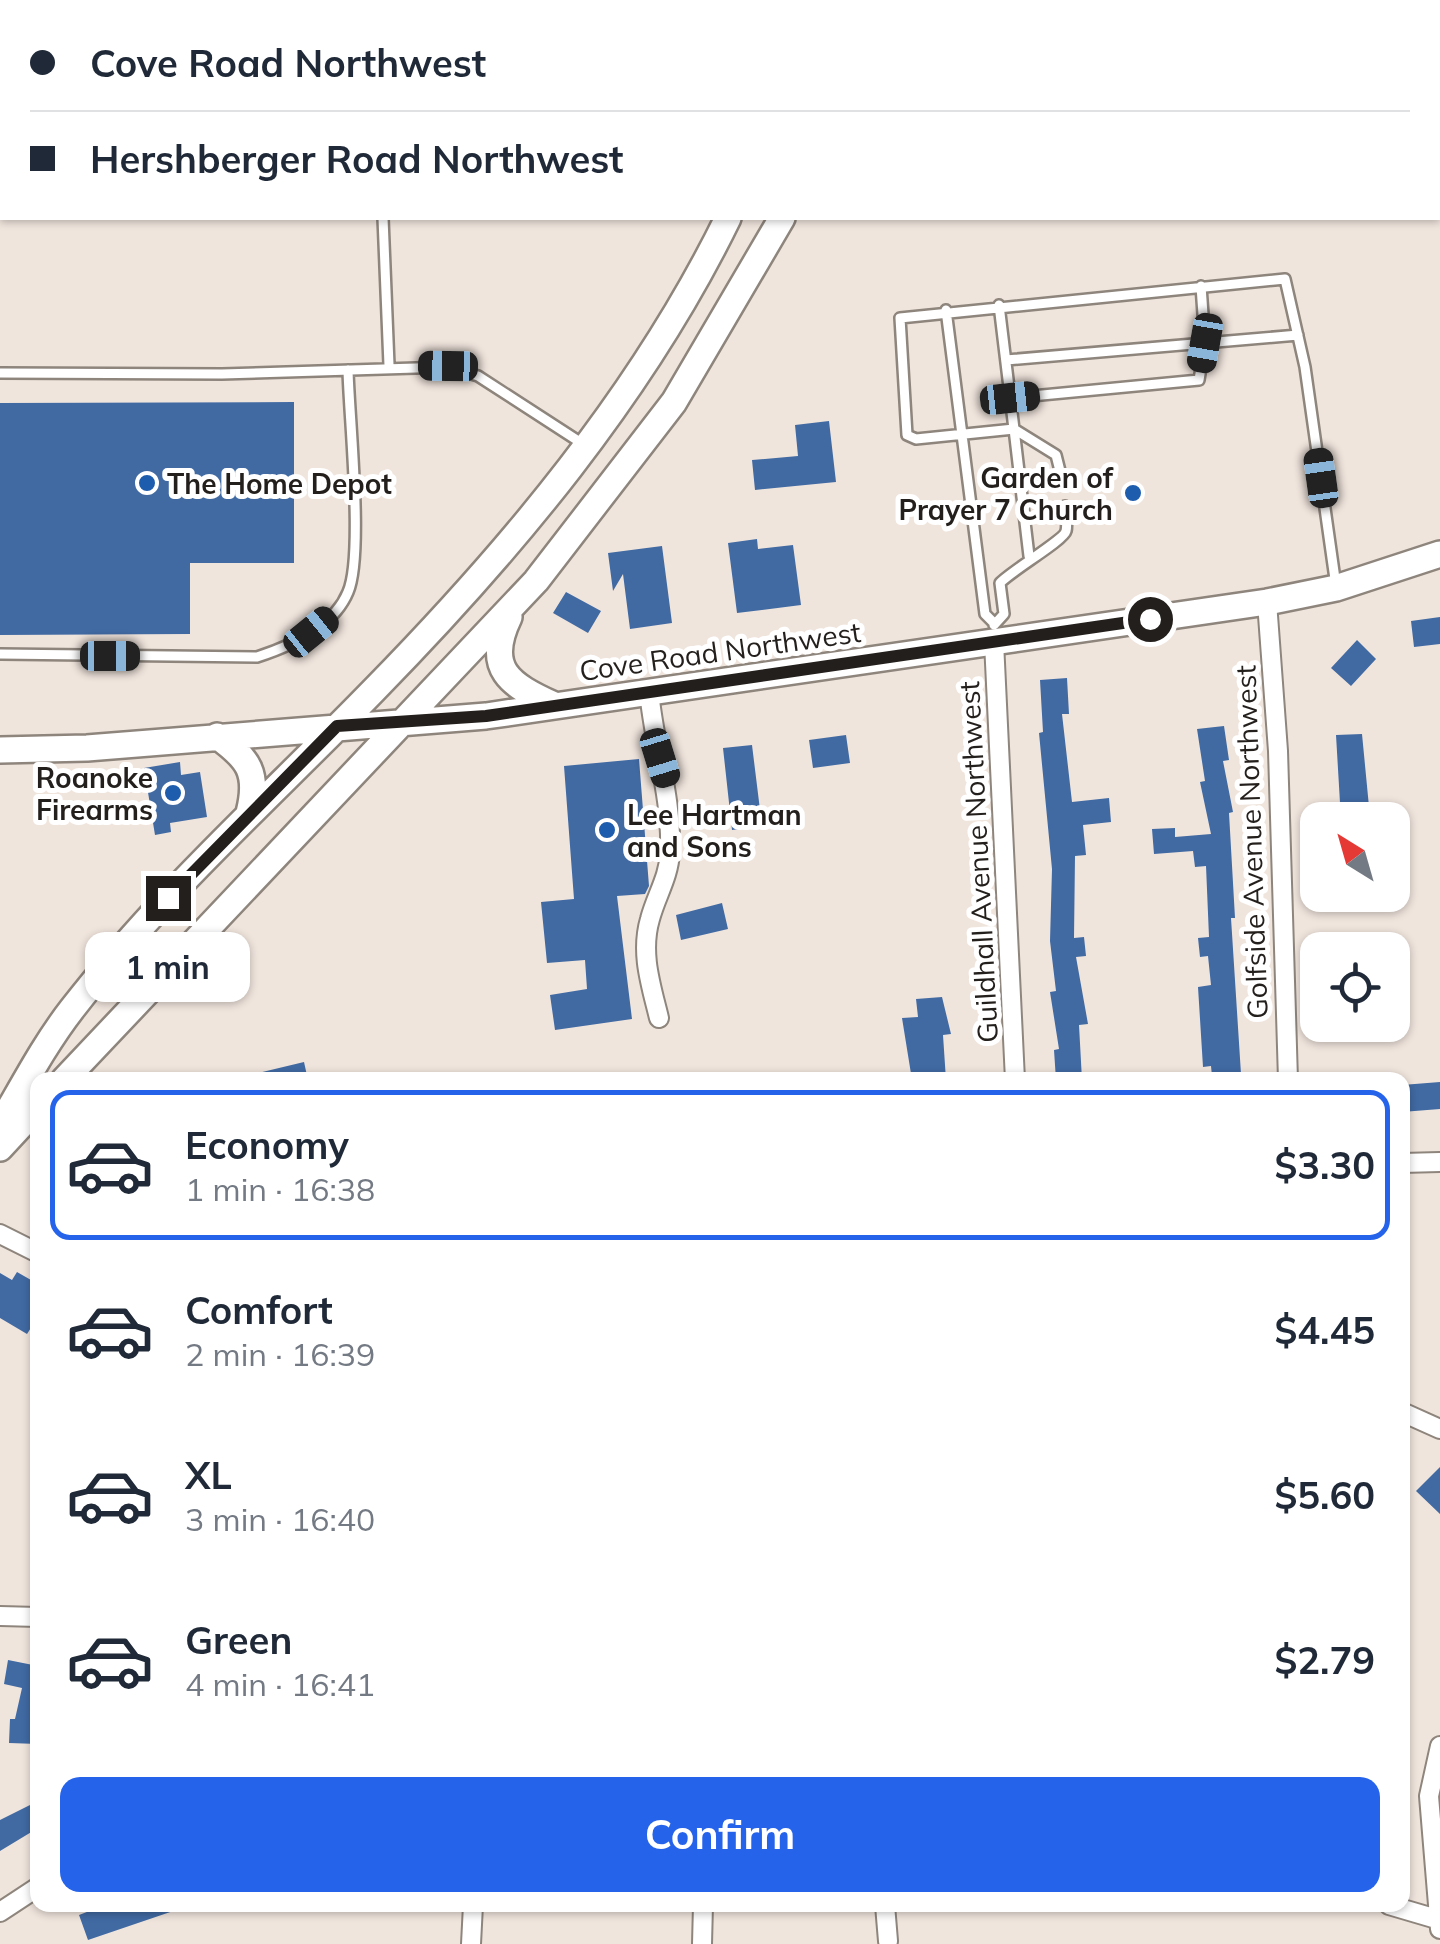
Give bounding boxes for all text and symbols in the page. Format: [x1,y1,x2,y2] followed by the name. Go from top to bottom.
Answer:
[90,39,486,87] text: Cove Road Northwest
[90,135,624,183] text: Hershberger Road Northwest
[1185,311,1225,375] car
[418,350,478,382] car
[979,380,1041,416] car
[1302,446,1340,510] car
[899,460,1114,527] place label: Garden of Prayer 7 Church
[167,466,392,501] place label: The Home Depot
[136,472,158,494] marker: The Home Depot
[1122,482,1144,504] marker: Garden of Prayer 7 Church
[1128,597,1173,642] route start
[278,601,344,663] car
[577,614,863,688] street label: Cove Road Northwest
[80,641,140,671] car
[1227,664,1275,1019] street label: Golfside Avenue Northwest
[951,680,1005,1044] street label: Guildhall Avenue Northwest
[637,725,683,791] car
[36,760,153,827] place label: Roanoke Firearms
[162,782,184,804] marker: Roanoke Firearms
[627,797,802,864] place label: Lee Hartman and Sons
[1300,802,1410,912] north arrow
[1300,802,1410,1042] map controls
[596,819,618,841] marker: Lee Hartman and Sons
[146,876,191,921] route end
[1300,932,1410,1042] button: locate
[86,933,250,1003] callout: 1 min
[125,947,210,987] text: 1 min
[65,1120,155,1210] icon: car
[185,1121,349,1169] text: Economy
[1274,1141,1375,1189] text: $3.30
[185,1169,375,1209] text: 1 min · 16:38
[65,1285,155,1375] icon: car
[185,1286,333,1334] text: Comfort
[1274,1306,1375,1354] text: $4.45
[185,1334,375,1374] text: 2 min · 16:39
[65,1450,155,1540] icon: car
[185,1451,232,1499] text: XL
[1274,1471,1375,1519] text: $5.60
[185,1499,375,1539] text: 3 min · 16:40
[65,1615,155,1705] icon: car
[185,1616,292,1664] text: Green
[1274,1636,1375,1684] text: $2.79
[185,1664,375,1704] text: 4 min · 16:41
[60,1777,1380,1892] button: Confirm

